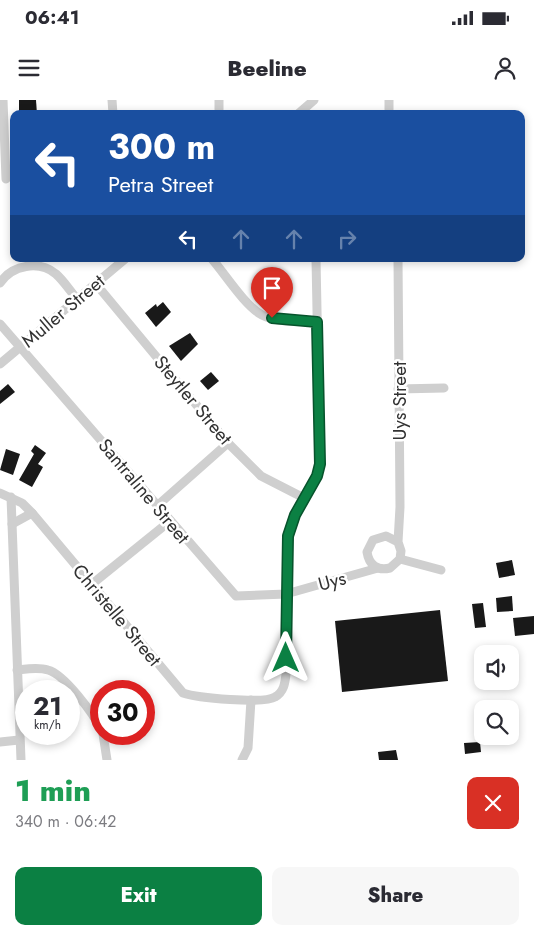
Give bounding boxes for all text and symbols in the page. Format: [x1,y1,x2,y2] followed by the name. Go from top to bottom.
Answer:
[25,4,79,31] text: 06:41
[227,52,307,84] text: Beeline
[15,54,43,82] icon: menu
[491,54,519,82] icon: person
[108,122,215,172] text: 300 m
[25,130,90,195] icon: left
[108,168,213,200] text: Petra Street
[174,225,202,253] icon: left
[227,225,255,253] icon: ahead
[280,225,308,253] icon: ahead
[333,225,361,253] icon: right
[251,267,293,318] pin
[15,268,111,354] street label: Muller Street
[258,274,286,302] icon: arrive
[148,350,239,451] street label: Steytler Street
[386,361,413,440] street label: Uys Street
[92,433,196,550] street label: Santraline Street
[66,558,168,672] street label: Christelle Street
[315,564,349,598] street label: Uys
[259,631,311,683] position arrow
[474,645,519,745] map controls
[474,645,519,690] button: sound
[90,680,155,745] speed limit sign: 30
[33,688,62,724] text: 21
[474,700,519,745] button: search
[34,716,61,734] text: km/h
[15,769,91,812] text: 1 min
[467,777,519,829] button: close
[15,810,116,833] text: 340 m · 06:42
[15,867,262,925] button: Exit
[272,867,519,925] button: Share

